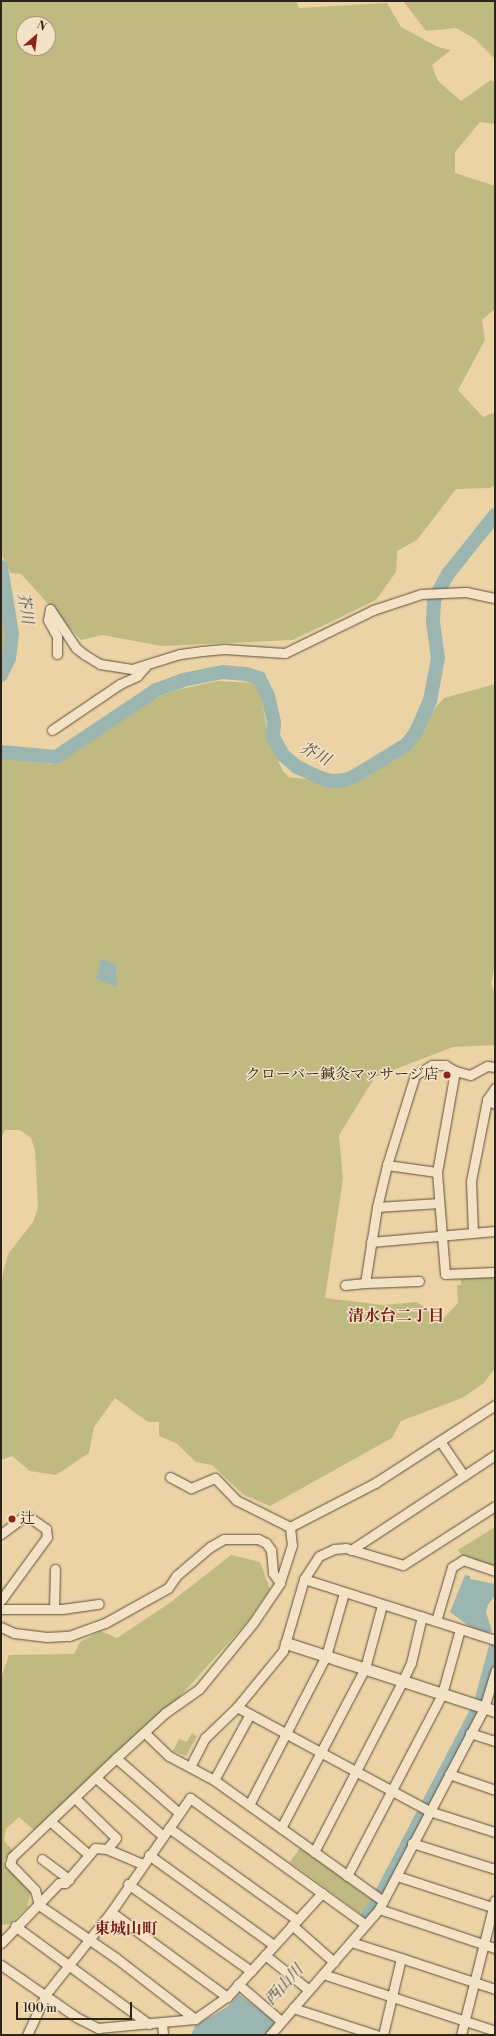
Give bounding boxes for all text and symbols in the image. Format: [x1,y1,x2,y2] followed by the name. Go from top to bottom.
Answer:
[16,16,56,56] north arrow
[34,18,48,35] text: N
[13,591,37,625] water label: 芥川
[296,738,334,770] water label: 芥川
[244,1066,439,1084] place label: クローバー鍼灸マッサージ店
[442,1070,452,1080] marker: クローバー鍼灸マッサージ店
[348,1306,444,1326] district label: 清水台二丁目
[20,1510,35,1528] place label: 辻
[7,1514,17,1524] marker: 辻
[94,1919,158,1939] district label: 東城山町
[261,1961,307,2009] water label: 西山川
[18,1994,134,2020] scale bar
[23,2001,57,2016] text: 100 m

